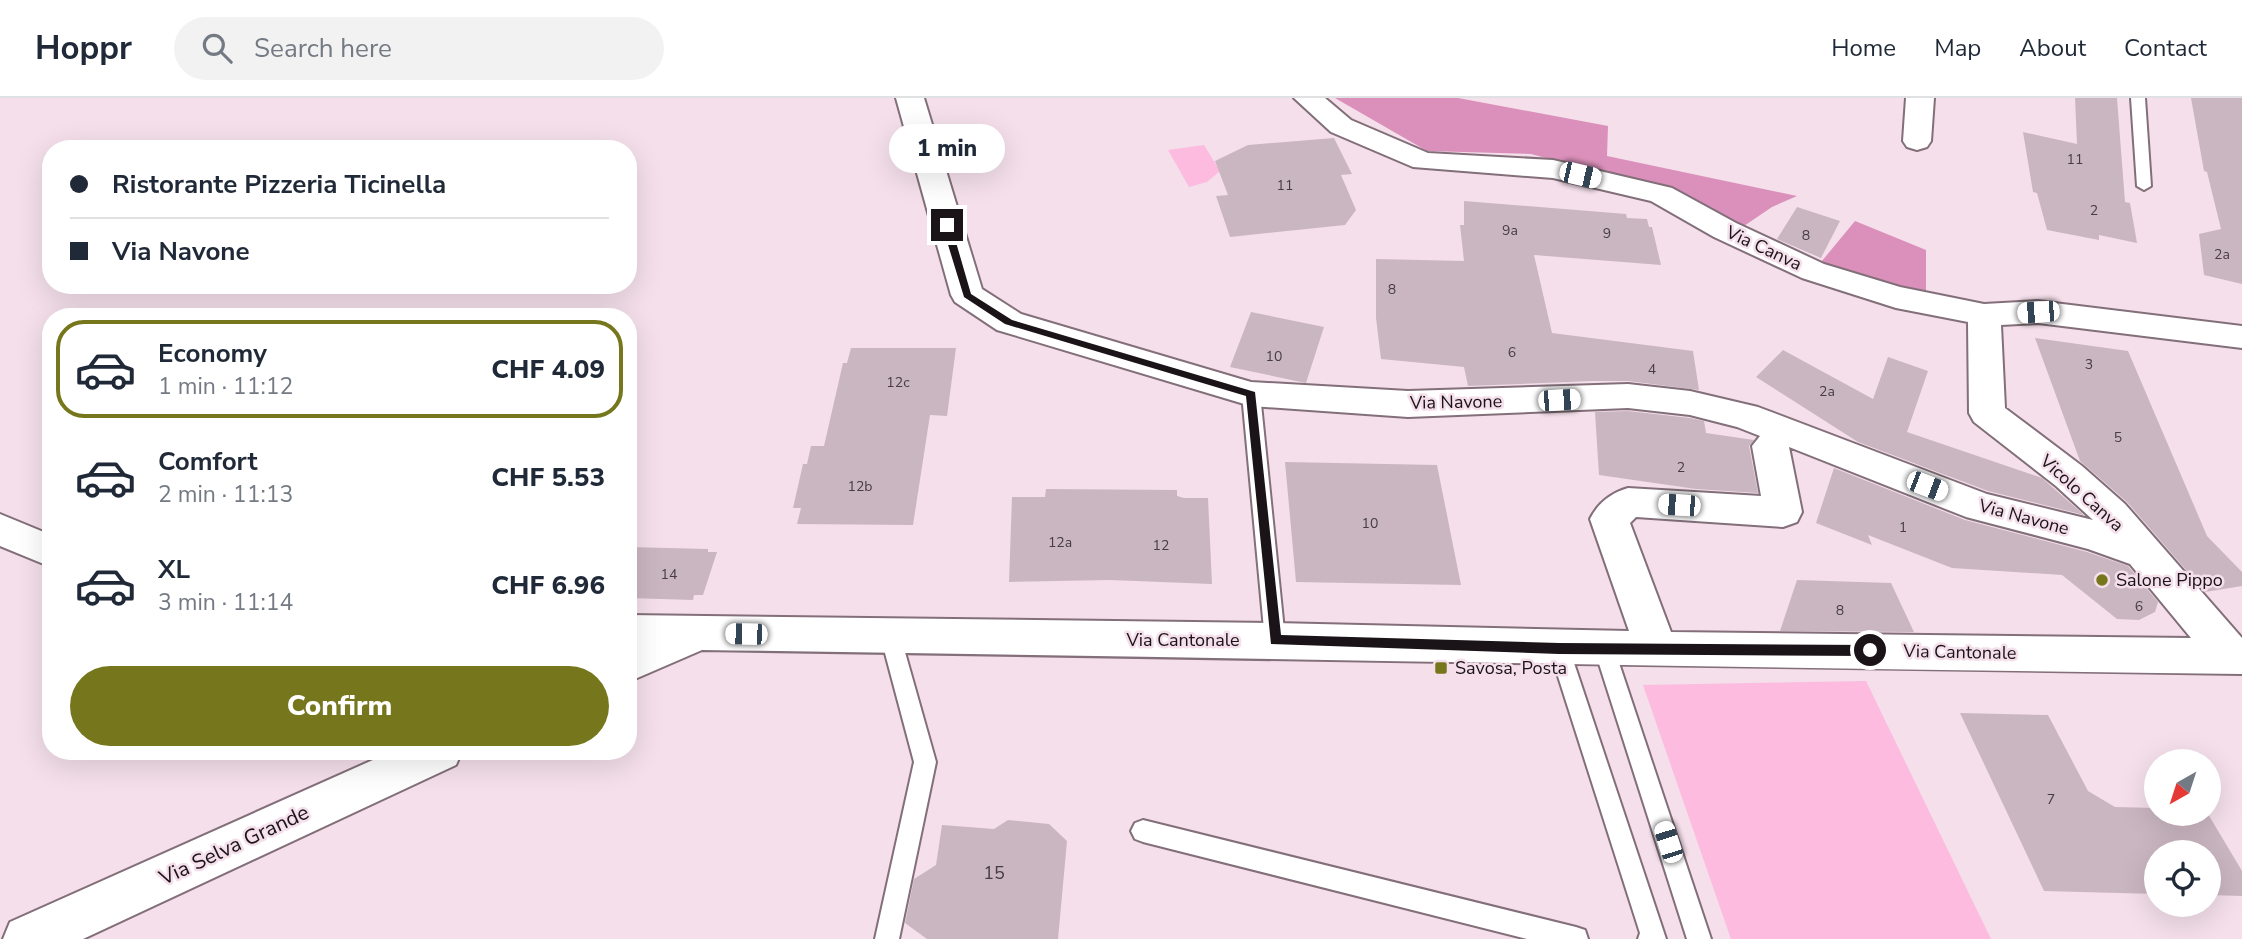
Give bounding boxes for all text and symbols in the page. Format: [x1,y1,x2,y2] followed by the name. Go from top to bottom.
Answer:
[174,17,664,80] search box
[35,26,132,71] text: Hoppr
[198,29,236,67] icon: search
[254,31,392,66] text: Search here
[1831,32,1896,64] text: Home
[1934,32,1981,64] text: Map
[2019,32,2086,64] text: About
[2124,32,2207,64] text: Contact
[889,123,1005,172] callout: 1 min
[917,133,977,164] text: 1 min
[2067,150,2083,169] house number: 11
[1558,160,1603,190] car
[112,167,446,202] text: Ristorante Pizzeria Ticinella
[1277,176,1293,195] house number: 11
[2090,201,2098,220] house number: 2
[931,209,963,241] route end
[1721,220,1806,276] street label: Via Canva
[1502,221,1518,240] house number: 9a
[1603,224,1611,243] house number: 9
[1802,226,1810,245] house number: 8
[112,234,250,269] text: Via Navone
[2214,245,2230,264] house number: 2a
[1388,280,1396,299] house number: 8
[2017,300,2060,324] car
[158,336,267,371] text: Economy
[74,338,137,401] icon: car
[1508,343,1516,362] house number: 6
[1266,347,1282,366] house number: 10
[491,352,605,387] text: CHF 4.09
[2085,355,2093,374] house number: 3
[1648,360,1656,379] house number: 4
[158,371,293,402] text: 1 min · 11:12
[886,373,910,392] house number: 12c
[1819,382,1835,401] house number: 2a
[1538,388,1581,412] car
[1409,389,1502,415] street label: Via Navone
[2114,428,2122,447] house number: 5
[158,444,258,479] text: Comfort
[74,446,137,509] icon: car
[2034,448,2129,537] street label: Vicolo Canva
[1677,458,1685,477] house number: 2
[491,460,605,495] text: CHF 5.53
[1904,469,1951,503] car
[848,477,872,496] house number: 12b
[158,479,293,510] text: 2 min · 11:13
[1658,493,1701,517] car
[1975,493,2072,541] street label: Via Navone
[1362,514,1378,533] house number: 10
[1899,518,1907,537] house number: 1
[1048,533,1072,552] house number: 12a
[1153,536,1169,555] house number: 12
[158,552,190,587] text: XL
[74,554,137,617] icon: car
[661,565,677,584] house number: 14
[491,568,605,603] text: CHF 6.96
[2116,568,2223,592] place label: Salone Pippo
[2094,572,2110,588] marker: Salone Pippo
[158,587,293,618] text: 3 min · 11:14
[2135,597,2143,616] house number: 6
[1836,601,1844,620] house number: 8
[725,623,768,645] car
[1125,628,1240,652] street label: Via Cantonale
[1854,634,1886,666] route start
[1902,639,2017,665] street label: Via Cantonale
[1455,656,1567,680] place label: Savosa, Posta
[1433,660,1449,676] marker: Savosa, Posta
[70,666,609,746] button: Confirm
[2144,749,2221,826] north arrow
[2144,749,2221,917] map controls
[2047,790,2055,809] house number: 7
[154,798,313,892] street label: Via Selva Grande
[1652,819,1685,865] car
[2144,840,2221,917] button: locate
[983,861,1005,885] house number: 15

